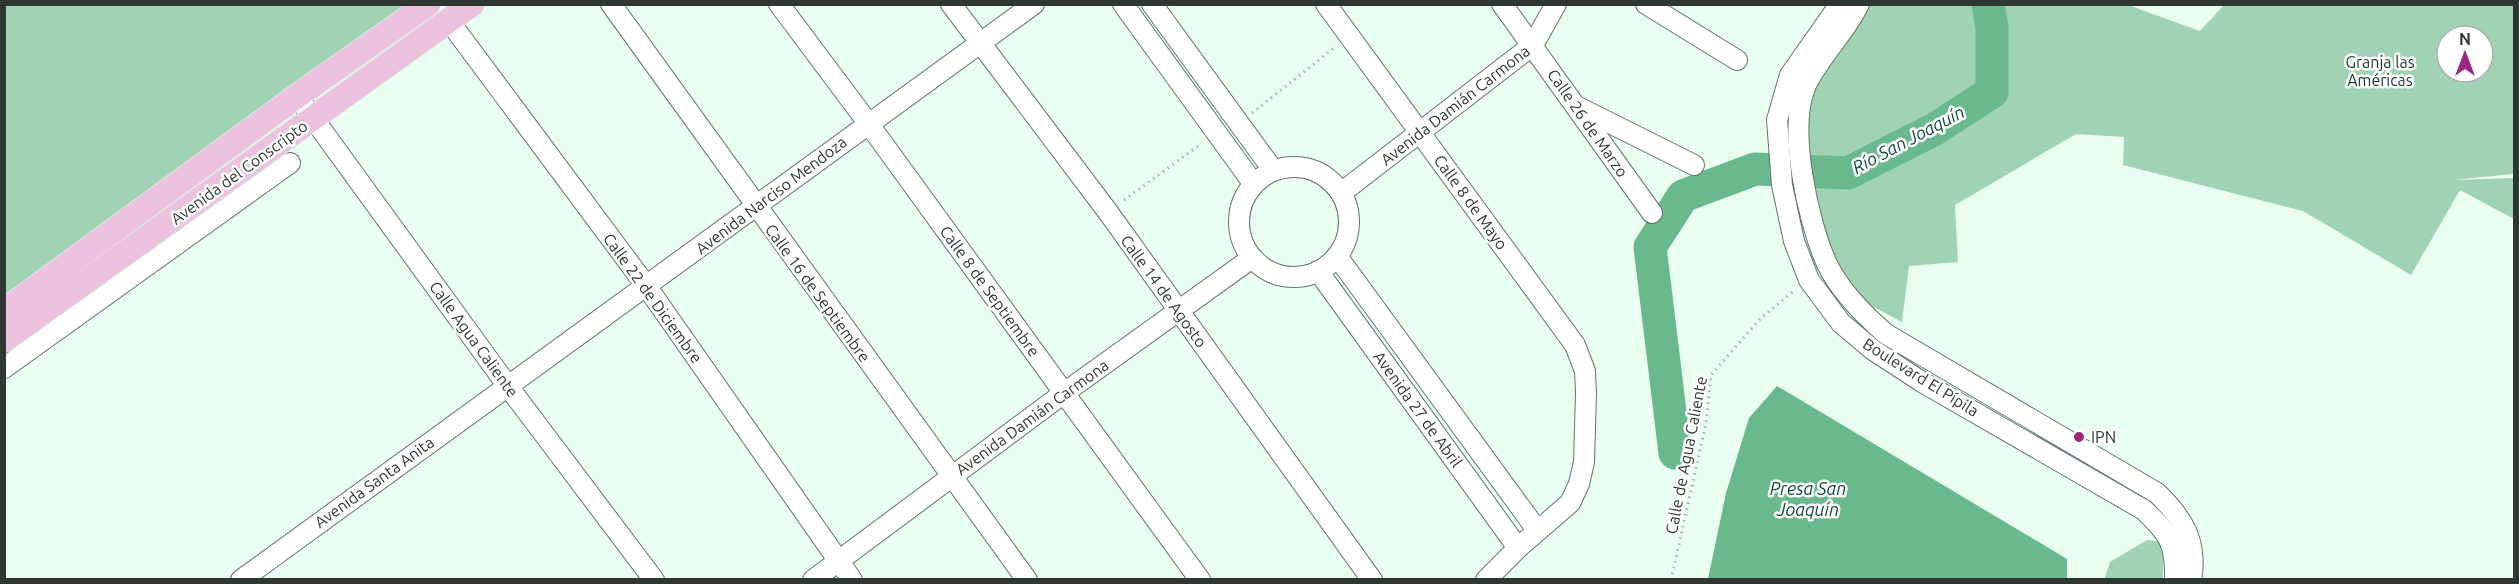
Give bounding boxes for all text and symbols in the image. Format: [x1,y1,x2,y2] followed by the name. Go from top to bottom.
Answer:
[2435,24,2495,84] north arrow
[2459,30,2471,48] text: N
[1377,41,1533,169] street label: Avenida Damián Carmona
[2345,53,2415,89] park label: Granja las Américas
[1544,66,1632,180] street label: Calle 26 de Marzo
[1848,101,1968,177] water label: Río San Joaquín
[167,116,311,228] street label: Avenida del Conscripto
[692,132,850,258] street label: Avenida Narciso Mendoza
[1431,151,1511,253] street label: Calle 8 de Mayo
[762,221,874,365] street label: Calle 16 de Septiembre
[937,222,1043,360] street label: Calle 8 de Septiembre
[600,230,706,366] street label: Calle 22 de Diciembre
[1117,231,1211,351] street label: Calle 14 de Agosto
[426,278,522,400] street label: Calle Agua Caliente
[1860,334,1982,420] street label: Boulevard El Pípila
[1370,348,1466,470] street label: Avenida 27 de Abril
[952,356,1112,478] street label: Avenida Damián Carmona
[1662,374,1710,536] street label: Calle de Agua Caliente
[2091,428,2116,446] place label: IPN
[2072,430,2086,444] marker: IPN
[311,433,437,531] street label: Avenida Santa Anita
[1770,478,1846,519] water label: Presa San Joaquín

